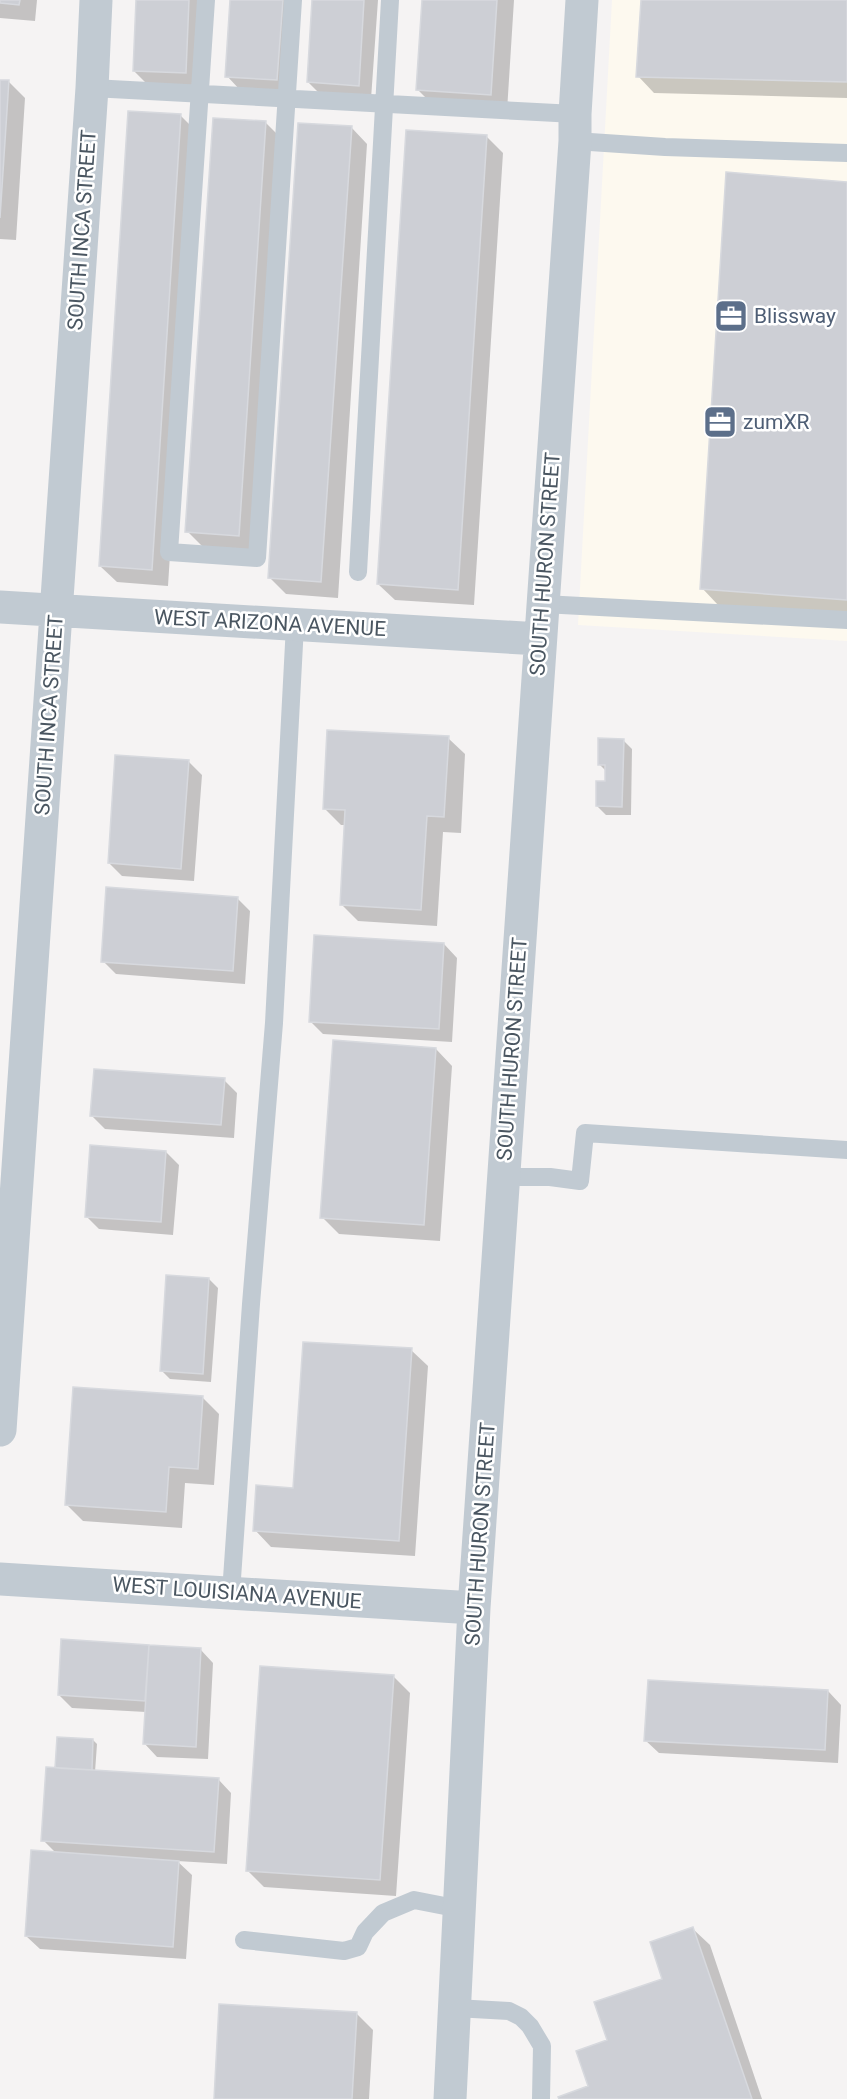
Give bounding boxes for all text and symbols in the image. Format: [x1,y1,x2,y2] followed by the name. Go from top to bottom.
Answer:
[63,128,101,331] street label: SOUTH INCA STREET
[713,298,749,334] office icon: Blissway
[754,304,836,328] place label: Blissway
[702,404,738,440] office icon: zumXR
[743,410,810,434] place label: zumXR
[525,451,565,677] street label: SOUTH HURON STREET
[153,605,387,641] street label: WEST ARIZONA AVENUE
[30,613,68,816] street label: SOUTH INCA STREET
[492,936,532,1162] street label: SOUTH HURON STREET
[460,1421,500,1647] street label: SOUTH HURON STREET
[112,1572,362,1614] street label: WEST LOUISIANA AVENUE

